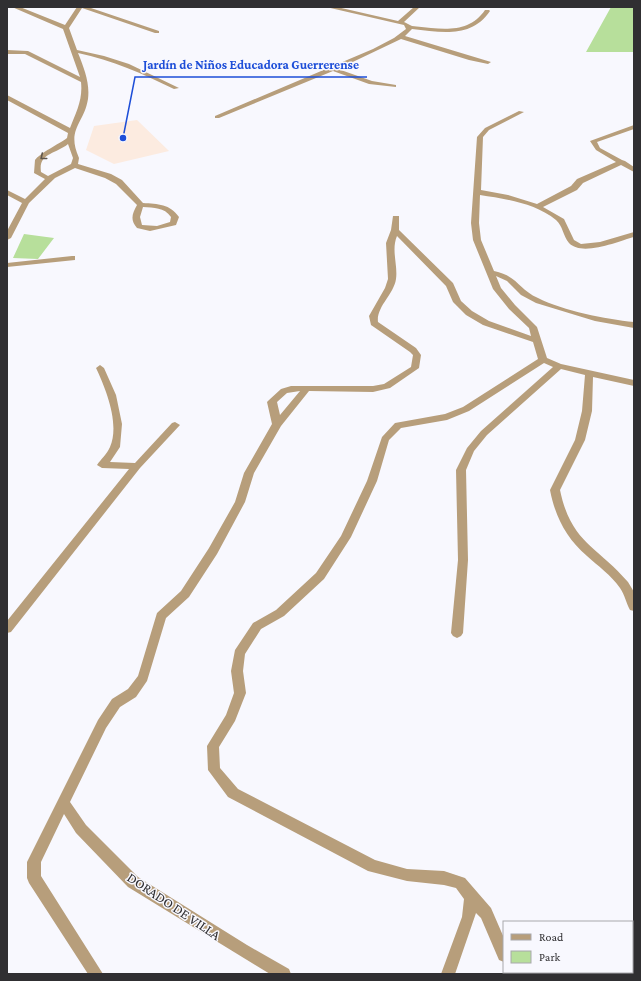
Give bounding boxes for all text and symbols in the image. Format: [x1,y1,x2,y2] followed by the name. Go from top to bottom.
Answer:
[135,52,367,77] callout: Jardín de Niños Educadora Guerrerense
[141,57,359,72] text: Jardín de Niños Educadora Guerrerense
[40,153,47,160] one-way arrow
[124,869,224,943] street label: DORADO DE VILLA
[503,921,633,973] legend
[539,930,564,944] text: Road
[539,950,561,964] text: Park

